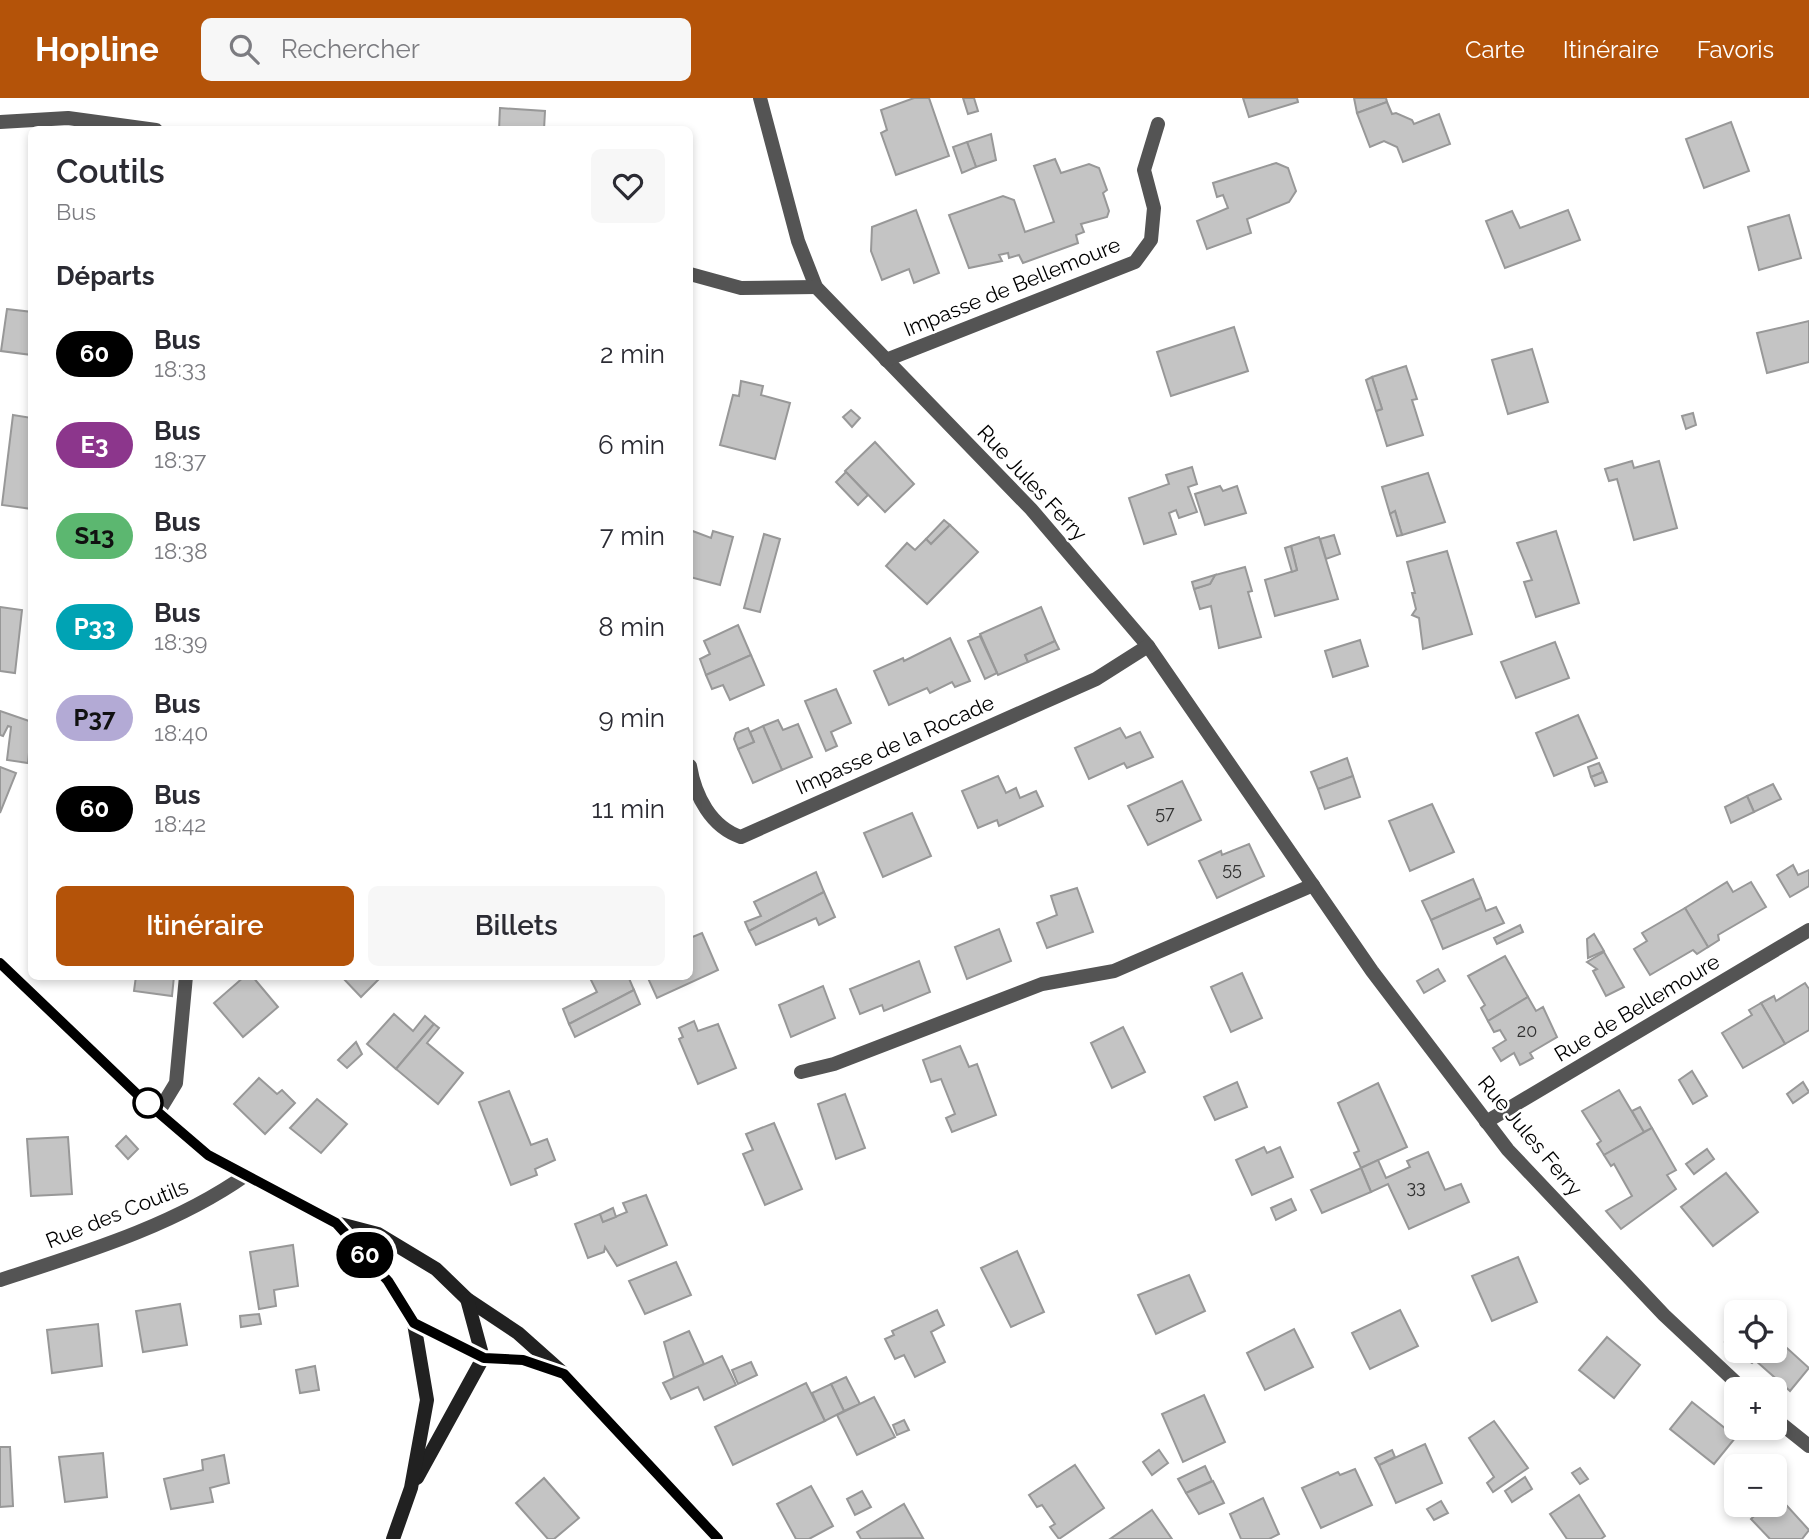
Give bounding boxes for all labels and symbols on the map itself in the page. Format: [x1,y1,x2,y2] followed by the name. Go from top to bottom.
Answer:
[900,232,1124,341] street label: Impasse de Bellemoure
[972,420,1092,546] street label: Rue Jules Ferry
[792,690,998,800] street label: Impasse de la Rocade
[1155,802,1175,823] house number: 57
[1222,858,1242,879] house number: 55
[1550,948,1724,1067] street label: Rue de Bellemoure
[1517,1020,1537,1041] house number: 20
[1473,1070,1588,1201] street label: Rue Jules Ferry
[133,1088,163,1118] unlabelled marker
[42,1174,192,1253] street label: Rue des Coutils
[1406,1176,1426,1197] house number: 33
[334,1232,396,1278] line badge: 60

